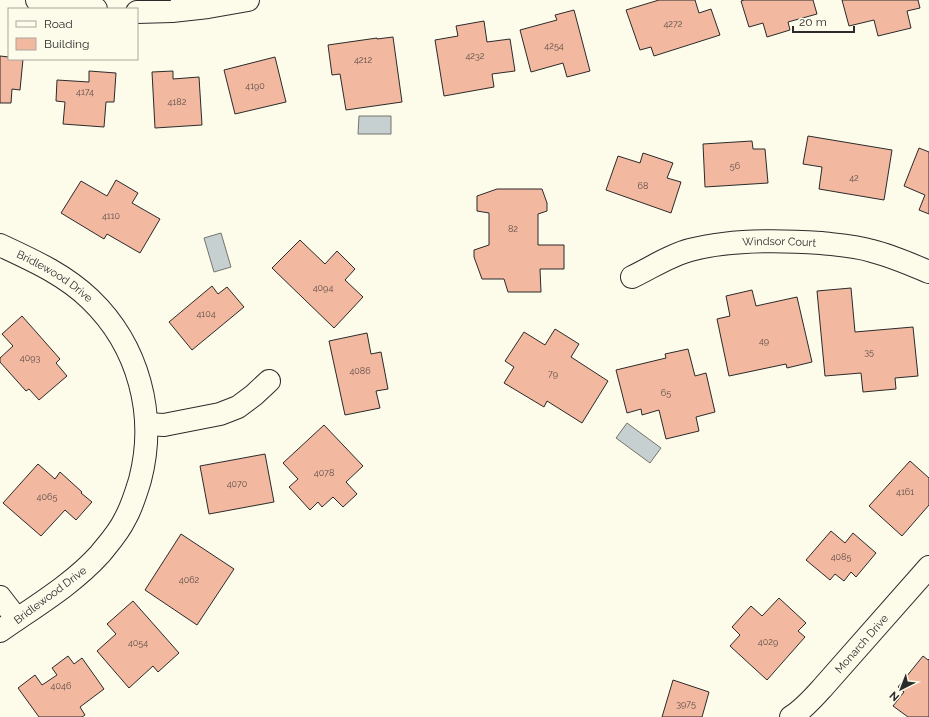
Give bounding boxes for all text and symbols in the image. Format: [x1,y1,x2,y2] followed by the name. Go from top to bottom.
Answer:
[8,8,138,60] legend
[793,8,854,34] scale bar
[799,15,827,29] text: 20 m
[44,17,73,31] text: Road
[663,19,683,29] house number: 4272
[44,37,90,51] text: Building
[544,41,564,51] house number: 4254
[465,51,485,61] house number: 4232
[354,55,372,65] house number: 4212
[245,81,265,91] house number: 4190
[76,87,94,97] house number: 4174
[168,97,187,107] house number: 4182
[730,161,741,171] house number: 56
[849,173,859,183] house number: 42
[638,181,648,191] house number: 68
[102,211,121,221] house number: 4110
[508,224,518,234] house number: 82
[742,235,817,250] street label: Windsor Court
[14,248,95,305] street label: Bridlewood Drive
[313,283,333,293] house number: 4094
[196,309,216,319] house number: 4104
[759,336,769,346] house number: 49
[864,347,874,357] house number: 35
[20,353,40,363] house number: 4093
[349,366,371,376] house number: 4086
[548,369,558,379] house number: 79
[661,388,671,398] house number: 65
[314,468,334,478] house number: 4078
[227,479,248,489] house number: 4070
[896,487,914,497] house number: 4161
[37,492,57,502] house number: 4065
[831,552,851,562] house number: 4085
[11,564,90,627] street label: Bridlewood Drive
[179,575,200,585] house number: 4062
[833,612,891,676] street label: Monarch Drive
[758,637,778,647] house number: 4029
[128,638,148,648] house number: 4054
[881,669,921,709] north arrow
[51,681,72,691] house number: 4046
[887,688,902,704] text: N
[676,699,696,709] house number: 3975

